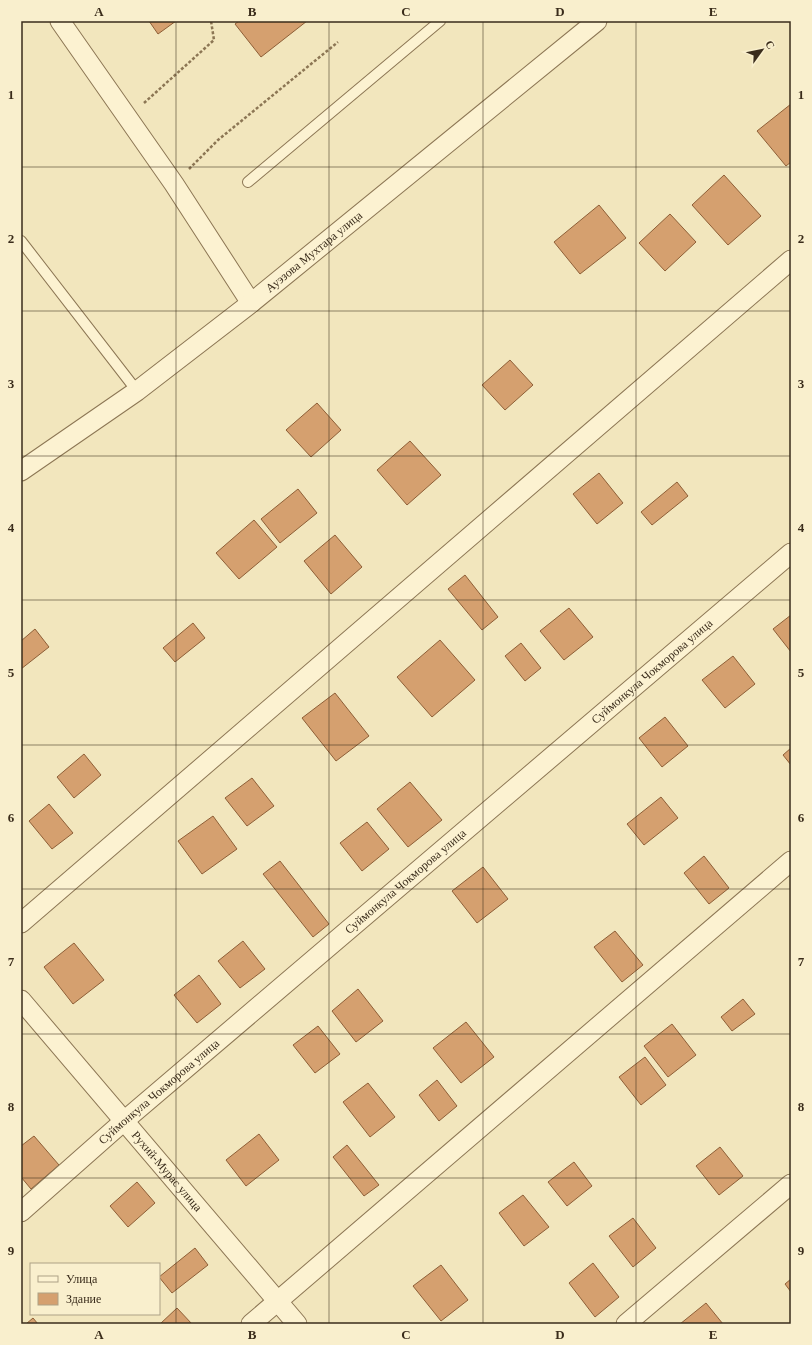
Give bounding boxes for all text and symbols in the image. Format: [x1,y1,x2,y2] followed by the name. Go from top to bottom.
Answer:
[94,4,104,19] text: A
[248,4,257,19] text: B
[401,4,411,19] text: C
[555,4,565,19] text: D
[709,4,717,19] text: E
[742,30,782,70] north arrow
[763,38,778,51] text: С
[8,87,14,102] text: 1
[798,87,804,102] text: 1
[263,208,366,295] street label: Ауэзова Мухтара улица
[8,231,14,246] text: 2
[798,231,804,246] text: 2
[8,376,15,391] text: 3
[798,376,805,391] text: 3
[8,520,15,535] text: 4
[798,520,805,535] text: 4
[589,616,716,727] street label: Суймонкула Чокморова улица
[8,665,15,680] text: 5
[798,665,805,680] text: 5
[8,810,15,825] text: 6
[798,810,805,825] text: 6
[342,826,469,937] street label: Суймонкула Чокморова улица
[8,954,15,969] text: 7
[798,954,805,969] text: 7
[96,1036,223,1147] street label: Суймонкула Чокморова улица
[8,1099,15,1114] text: 8
[798,1099,805,1114] text: 8
[129,1128,205,1215] street label: Рухий-Мурас улица
[8,1243,15,1258] text: 9
[798,1243,805,1258] text: 9
[30,1263,160,1315] legend
[66,1272,98,1286] text: Улица
[66,1292,101,1306] text: Здание
[94,1327,104,1342] text: A
[248,1327,257,1342] text: B
[401,1327,411,1342] text: C
[555,1327,565,1342] text: D
[709,1327,717,1342] text: E

